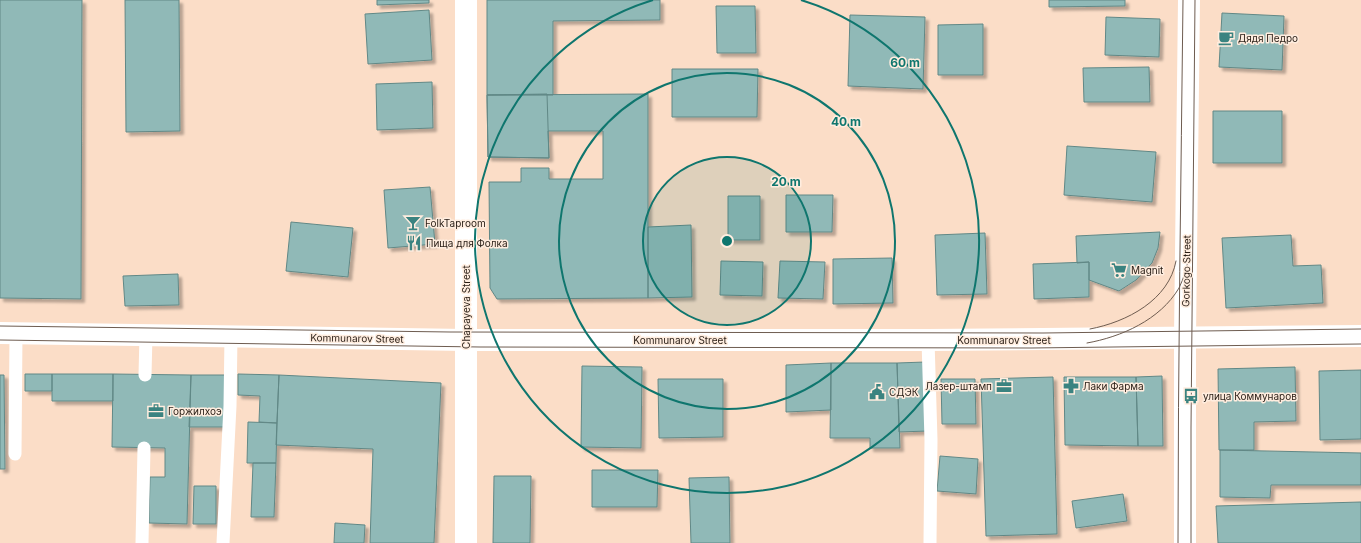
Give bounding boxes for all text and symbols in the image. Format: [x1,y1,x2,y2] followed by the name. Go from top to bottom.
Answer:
[1217,29,1235,47] cafe icon: Дядя Педро
[1238,32,1298,44] place label: Дядя Педро
[890,55,920,70] text: 60 m
[831,114,861,129] text: 40 m
[771,174,801,189] text: 20 m
[404,214,422,232] bar icon: FolkTaproom
[425,217,486,229] place label: FolkTaproom
[405,234,423,252] restaurant icon: Пища для Фолка
[720,234,734,248] centre of rings
[1179,234,1193,307] street label: Gorkogo Street
[426,237,508,249] place label: Пища для Фолка
[1110,261,1128,279] supermarket icon: Magnit
[460,264,472,349] street label: Chapayeva Street
[1131,264,1164,276] place label: Magnit
[310,331,404,345] street label: Kommunarov Street
[633,334,727,346] street label: Kommunarov Street
[957,334,1051,346] street label: Kommunarov Street
[995,377,1013,395] office icon: Лазер-штамп
[1062,377,1080,395] pharmacy icon: Лаки Фарма
[925,380,992,392] place label: Лазер-штамп
[1083,380,1144,392] place label: Лаки Фарма
[868,383,886,401] public building icon: СДЭК
[889,386,919,398] place label: СДЭК
[1182,387,1200,405] bus stop icon: улица Коммунаров
[1203,390,1297,402] place label: улица Коммунаров
[147,402,165,420] office icon: Горжилхоэ
[168,405,222,417] place label: Горжилхоэ

